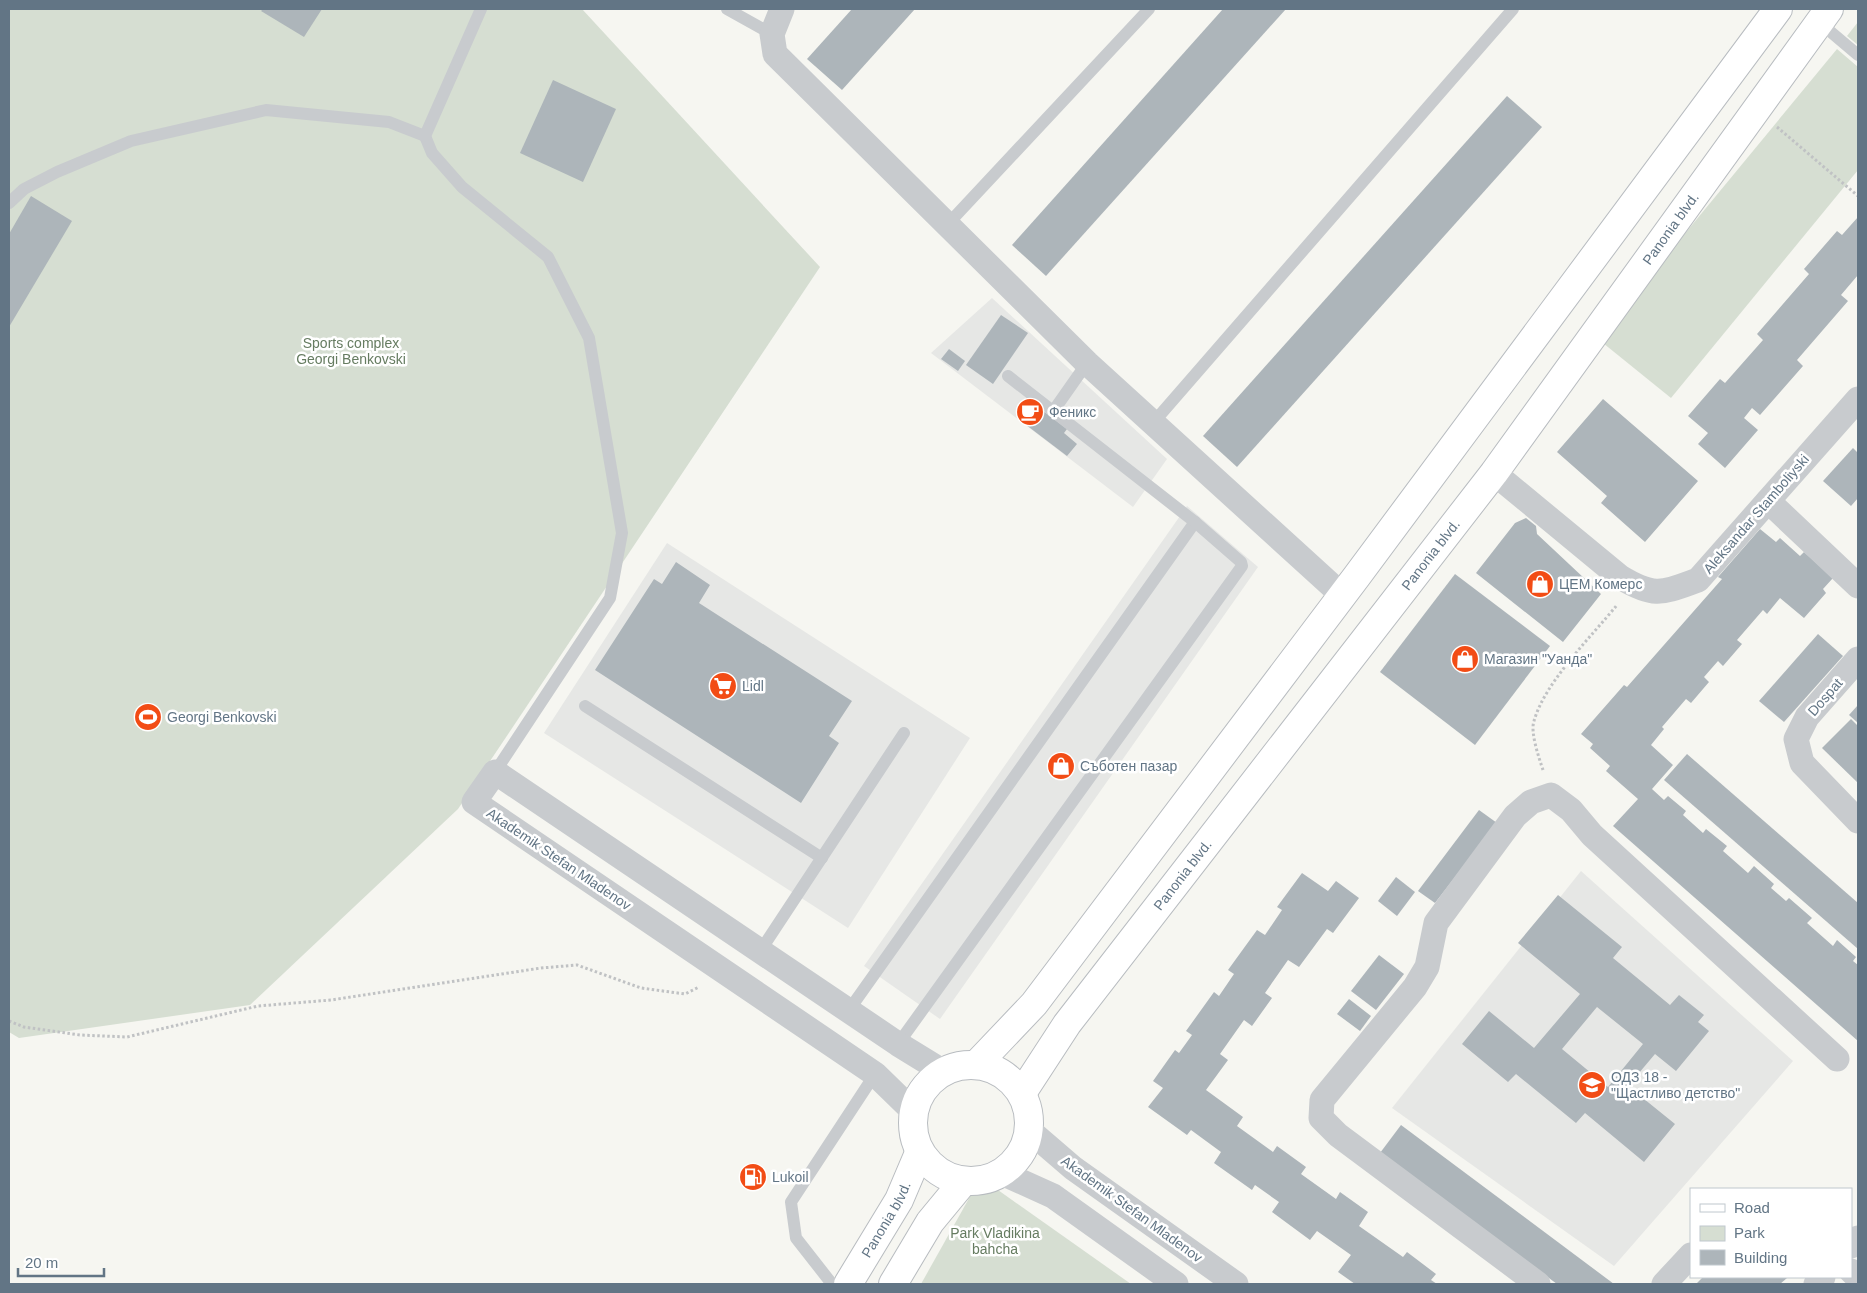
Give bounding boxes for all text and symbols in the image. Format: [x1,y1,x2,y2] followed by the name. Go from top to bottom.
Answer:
[1639,189,1702,268] street label: Panonia blvd.
[296,335,406,367] park label: Sports complex Georgi Benkovski
[1015,397,1045,427] cafe icon: Феникс
[1049,404,1096,420] place label: Феникс
[1700,451,1812,577] street label: Aleksandar Stamboliyski
[1398,516,1463,593] street label: Panonia blvd.
[1525,569,1555,599] shop icon: ЦЕМ Комерс
[1559,576,1642,592] place label: ЦЕМ Комерс
[1450,644,1480,674] shop icon: Магазин "Уанда"
[1484,651,1592,667] place label: Магазин "Уанда"
[708,671,738,701] supermarket icon: Lidl
[1804,675,1846,719] street label: Dospat
[742,678,764,694] place label: Lidl
[133,702,163,732] sports icon: Georgi Benkovski
[167,709,277,725] place label: Georgi Benkovski
[1046,751,1076,781] shop icon: Съботен пазар
[1080,758,1177,774] place label: Съботен пазар
[484,805,634,913] street label: Akademik Stefan Mladenov
[1150,836,1215,913] street label: Panonia blvd.
[1611,1069,1740,1101] place label: ОДЗ 18 - "Щастливо детство"
[1577,1070,1607,1100] school or university icon: ОДЗ 18 - "Щастливо детство"
[1058,1152,1206,1266] street label: Akademik Stefan Mladenov
[738,1162,768,1192] fuel station icon: Lukoil
[772,1169,809,1185] place label: Lukoil
[858,1179,914,1260] street label: Panonia blvd.
[1690,1188,1852,1278] legend
[1734,1199,1770,1216] text: Road
[1734,1224,1765,1241] text: Park
[950,1225,1040,1257] park label: Park Vladikina bahcha
[18,1246,104,1278] scale bar
[1734,1249,1787,1266] text: Building
[25,1254,58,1271] text: 20 m

